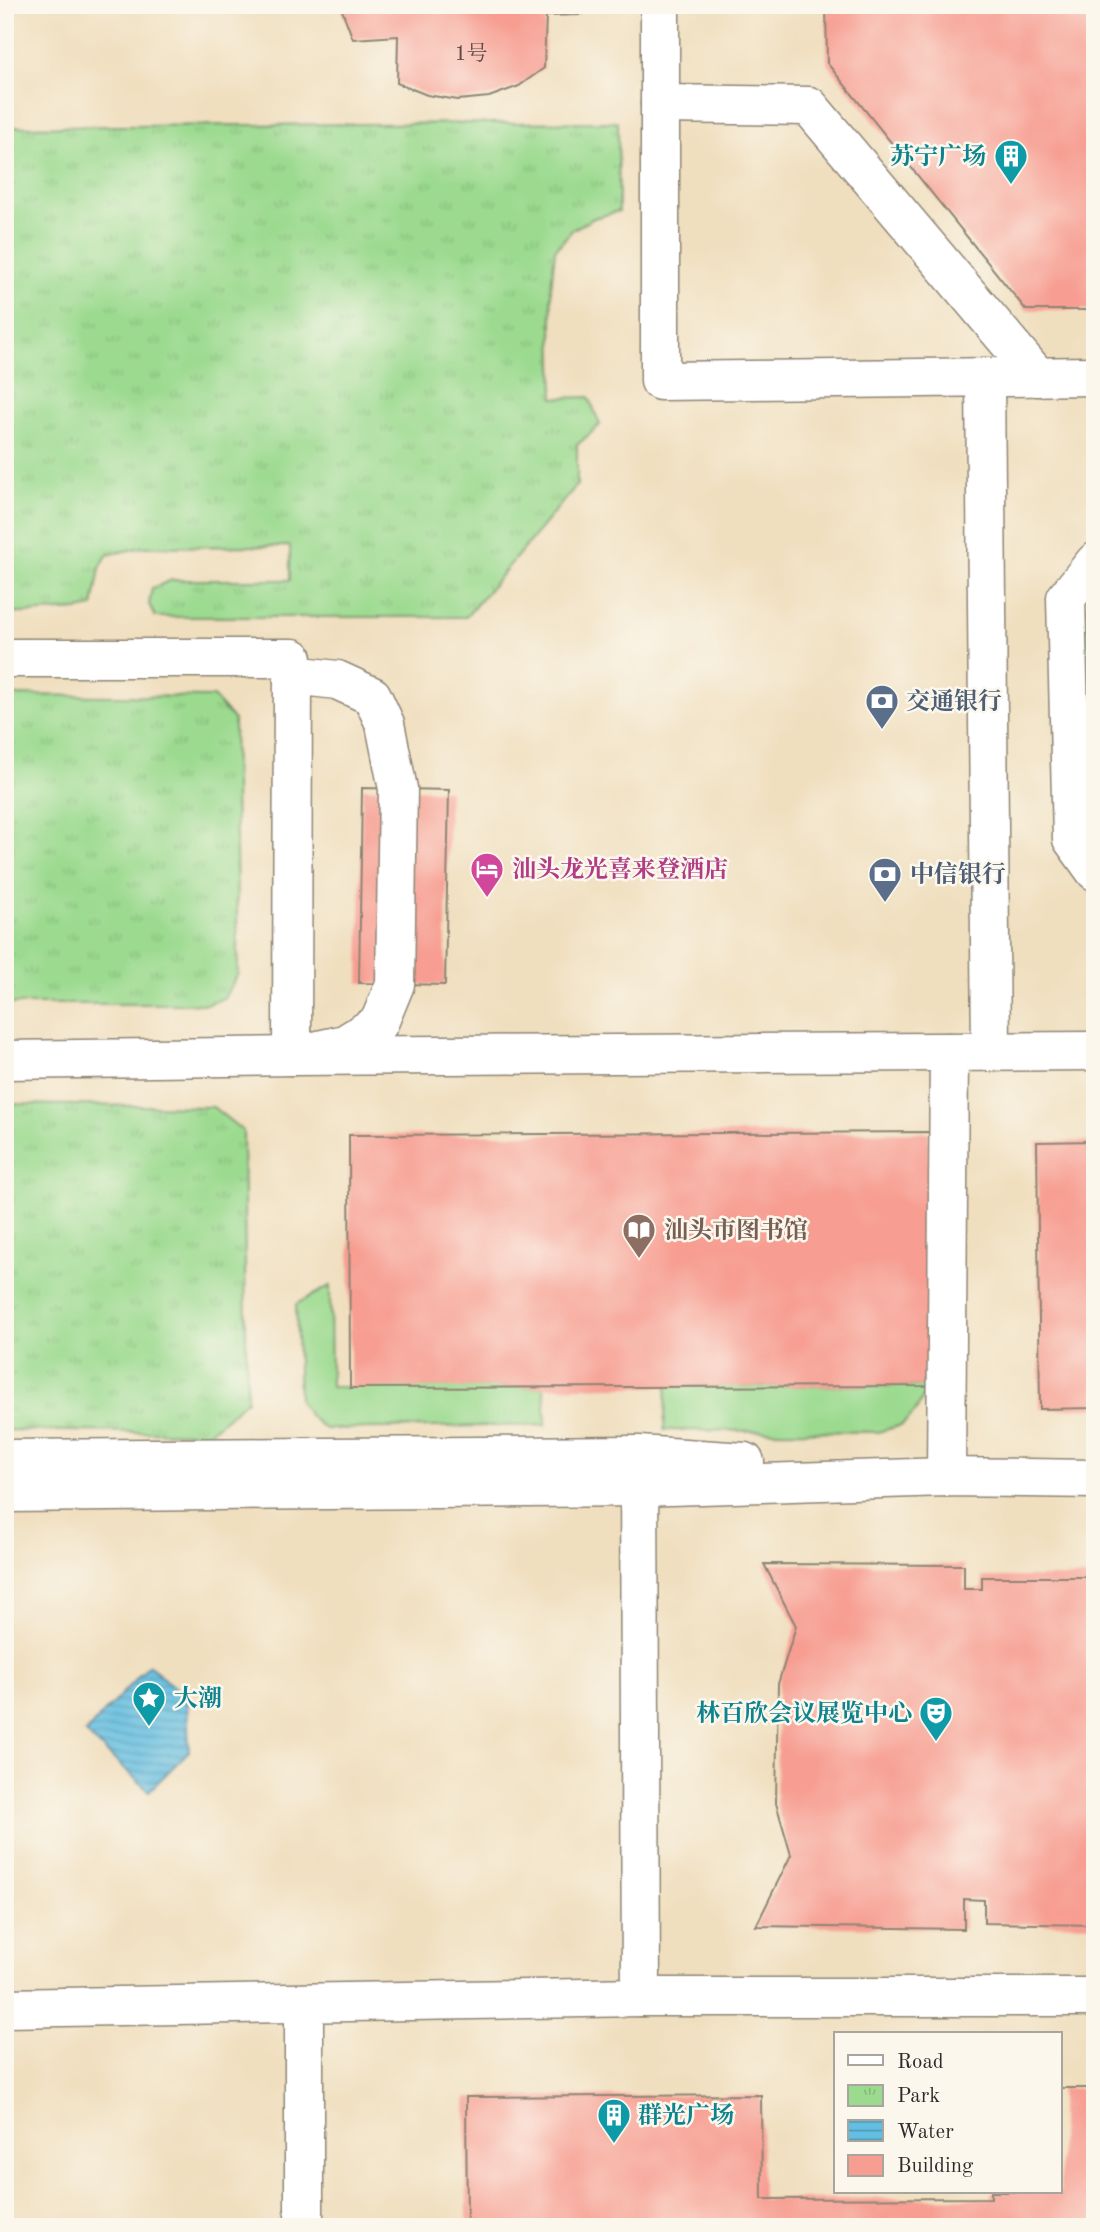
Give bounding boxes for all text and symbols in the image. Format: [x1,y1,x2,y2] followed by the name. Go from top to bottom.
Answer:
[454,42,488,65] house number: 1号
[992,137,1030,186] building icon: 苏宁广场
[890,143,986,170] place label: 苏宁广场
[863,682,901,731] bank icon: 交通银行
[906,688,1002,715] place label: 交通银行
[468,850,506,899] hotel icon: 汕头龙光喜来登酒店
[866,855,904,904] bank icon: 中信银行
[512,856,728,883] place label: 汕头龙光喜来登酒店
[910,861,1006,888] place label: 中信银行
[620,1211,658,1260] library icon: 汕头市图书馆
[664,1217,808,1244] place label: 汕头市图书馆
[130,1679,168,1728] place icon: 大潮
[174,1685,222,1712] place label: 大潮
[917,1694,955,1743] theatre icon: 林百欣会议展览中心
[696,1700,912,1727] place label: 林百欣会议展览中心
[834,2032,1062,2194] legend
[897,2052,944,2073] text: Road
[897,2086,940,2107] text: Park
[595,2096,633,2145] building icon: 群光广场
[638,2102,734,2129] place label: 群光广场
[897,2122,954,2143] text: Water
[897,2156,974,2177] text: Building

